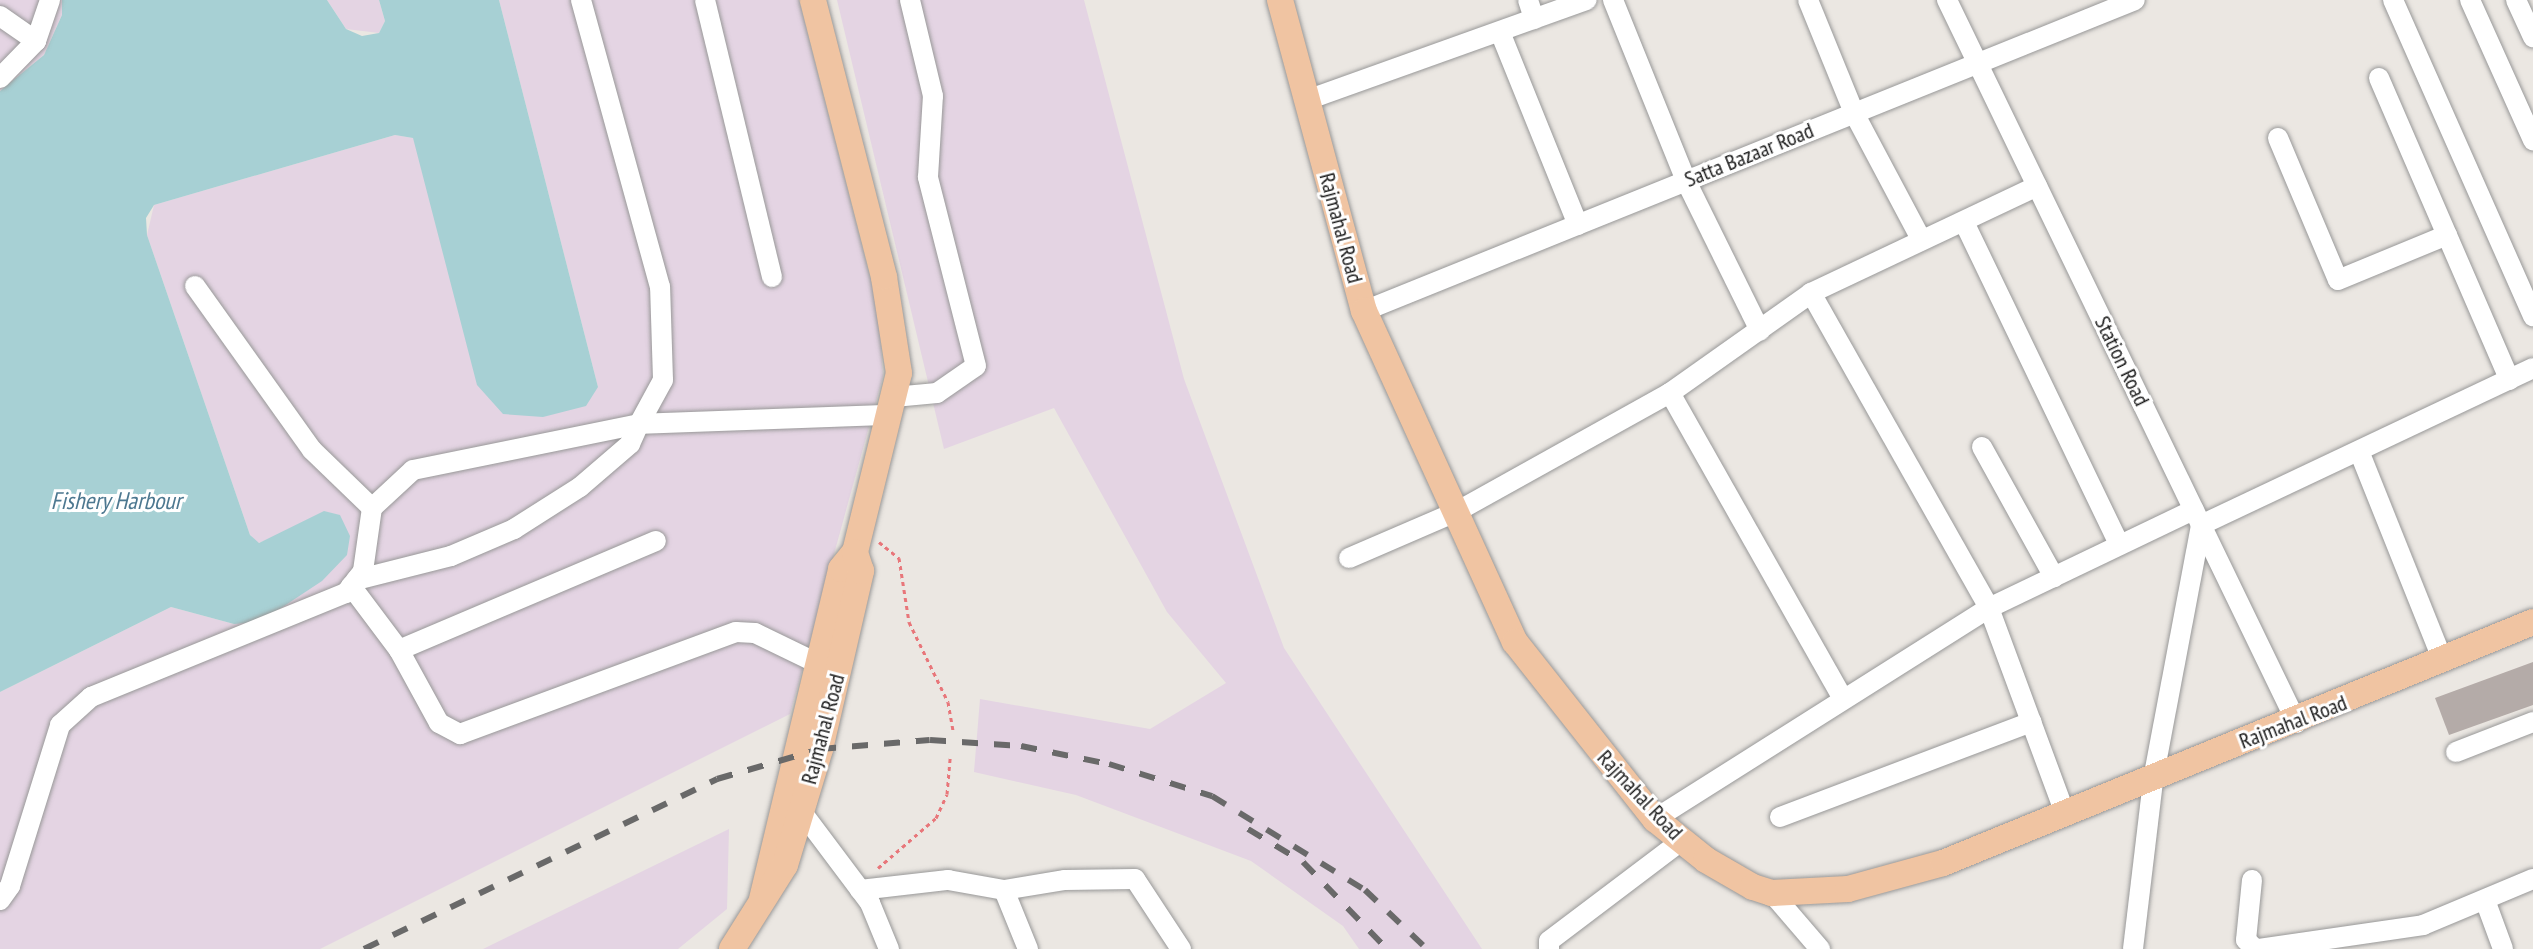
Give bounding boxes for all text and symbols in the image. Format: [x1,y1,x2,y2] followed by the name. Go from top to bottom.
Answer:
[1681,117,1817,193] street label: Satta Bazaar Road
[1314,170,1368,286] street label: Rajmahal Road
[2089,312,2155,410] street label: Station Road
[50,487,182,515] water label: Fishery Harbour
[796,671,850,787] street label: Rajmahal Road
[2236,689,2350,755] street label: Rajmahal Road
[1592,745,1688,845] street label: Rajmahal Road

